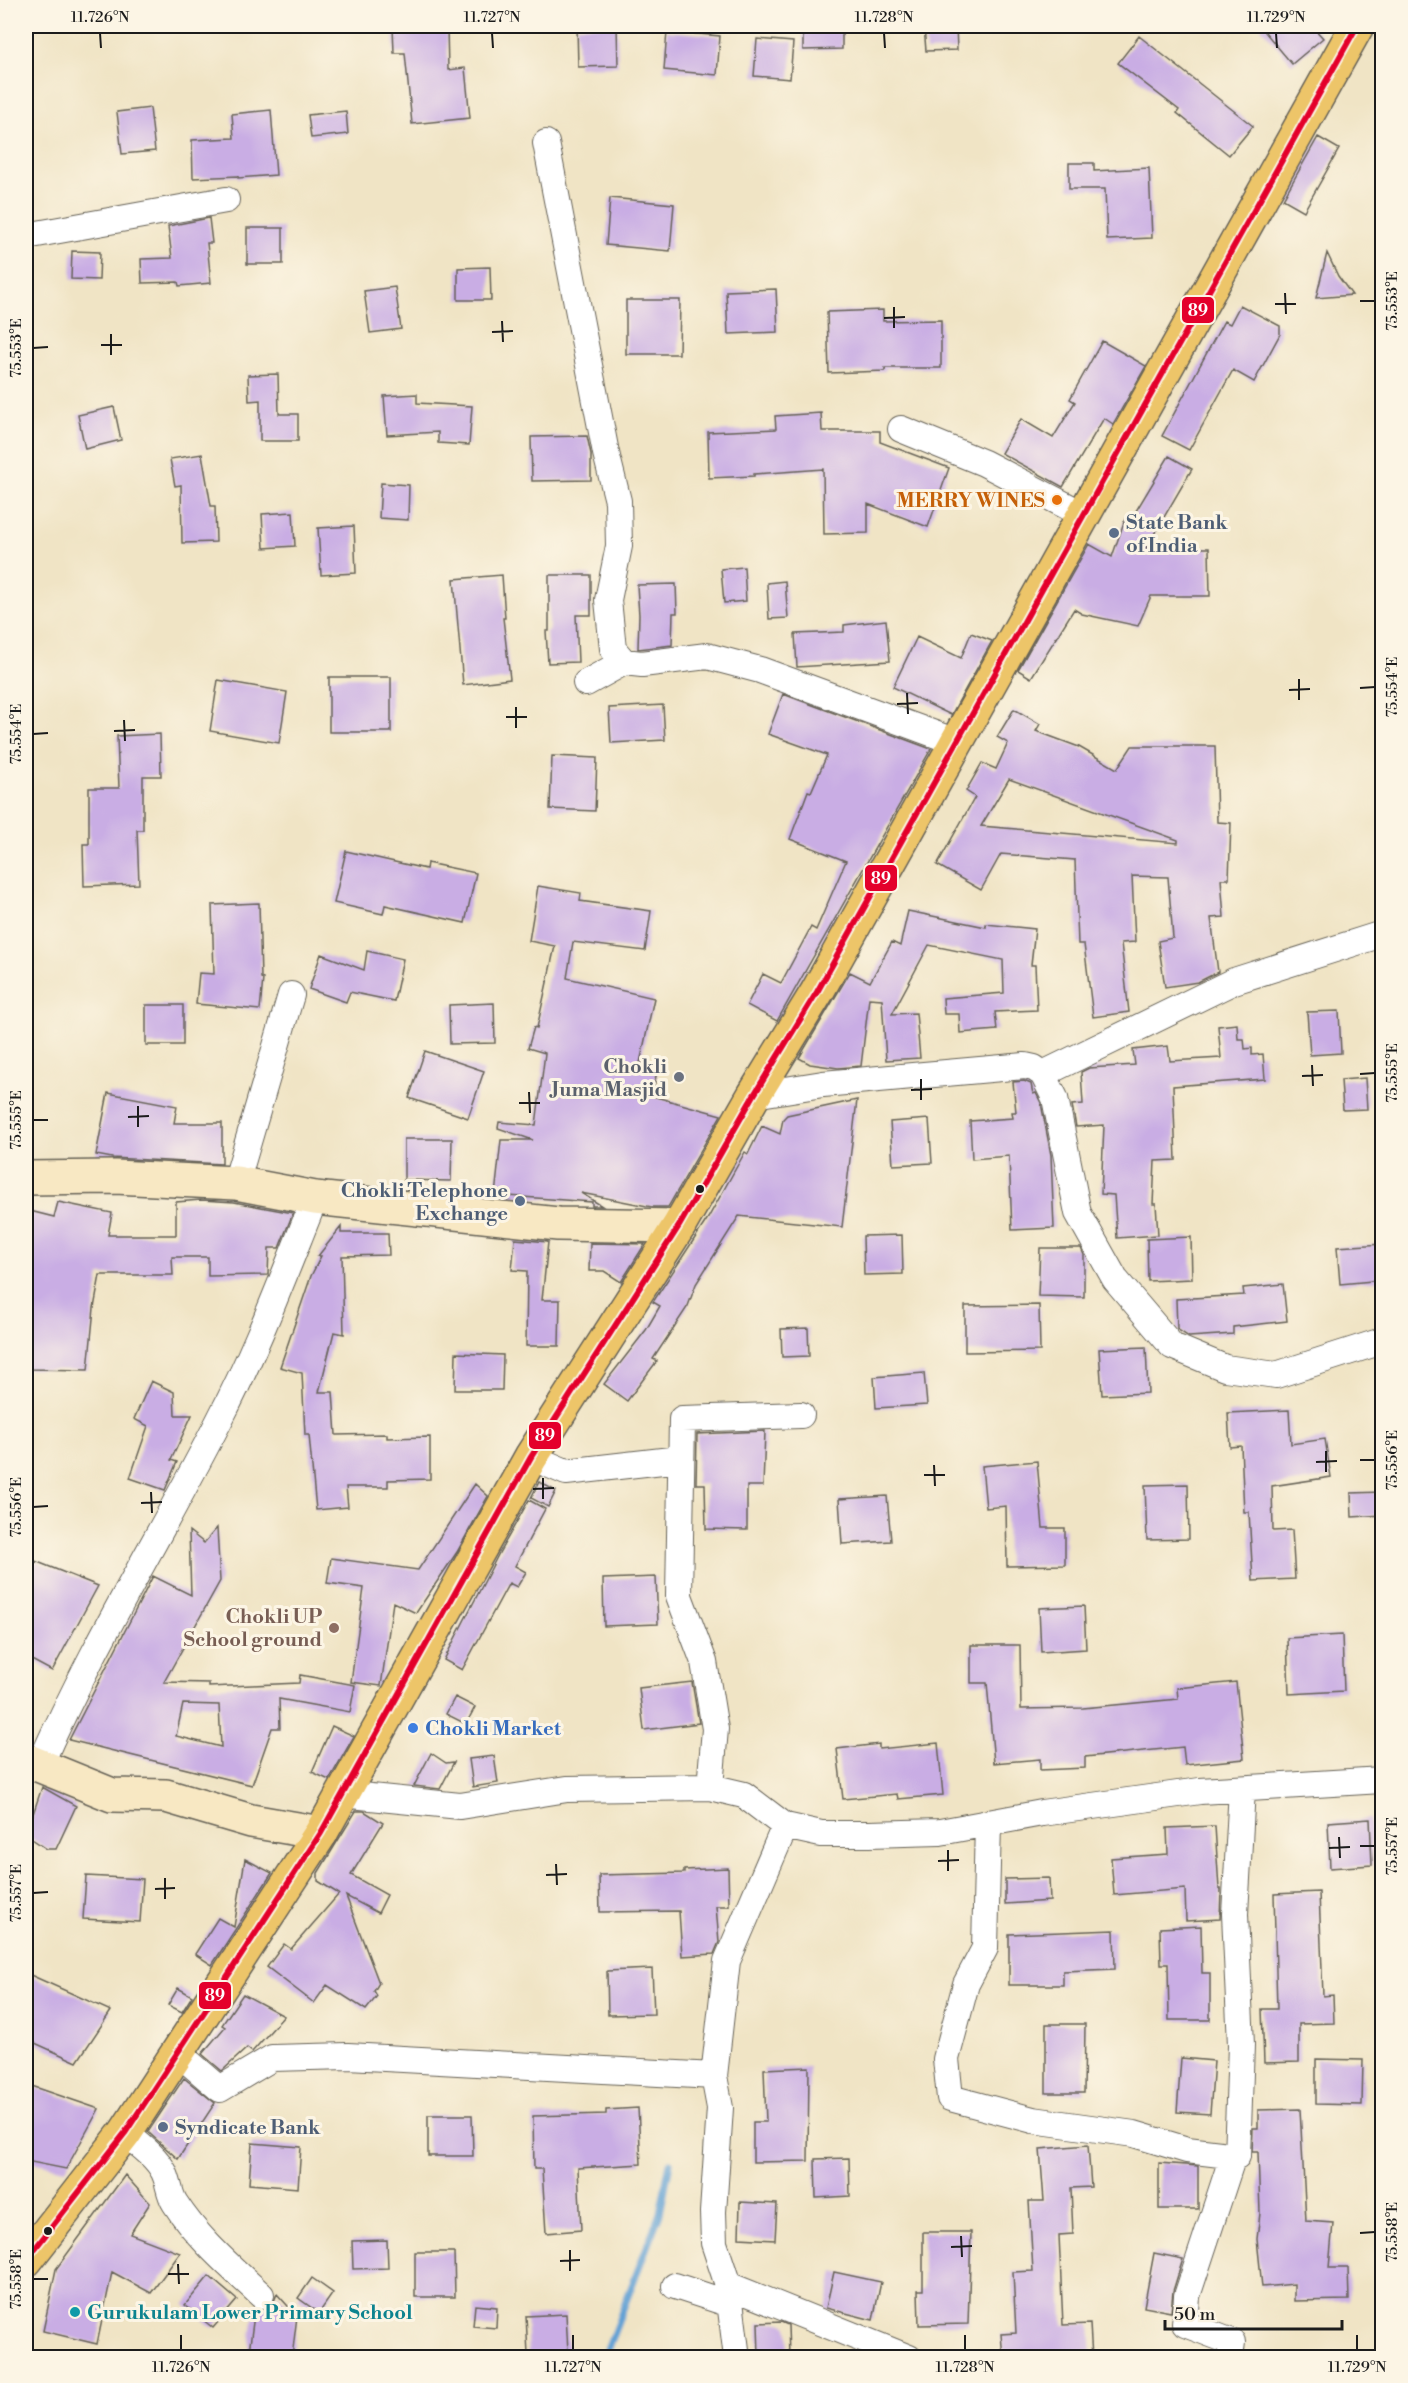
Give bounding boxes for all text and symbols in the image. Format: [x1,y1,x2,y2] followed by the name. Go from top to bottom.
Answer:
[71,8,129,27] text: 11.726°N
[463,8,521,27] text: 11.727°N
[855,8,913,27] text: 11.728°N
[1247,8,1305,27] text: 11.729°N
[1383,271,1402,331] text: 75.553°E
[1181,296,1215,324] line badge: 89
[1188,301,1208,321] text: 89
[7,318,26,378] text: 75.553°E
[896,489,1045,514] place label: MERRY WINES
[1050,493,1064,507] marker: MERRY WINES
[1126,511,1228,559] place label: State Bank of India
[1107,526,1121,540] marker: State Bank of India
[1383,657,1402,717] text: 75.554°E
[7,704,26,764] text: 75.554°E
[864,864,898,892] line badge: 89
[871,869,891,889] text: 89
[1383,1043,1402,1103] text: 75.555°E
[549,1055,668,1103] place label: Chokli Juma Masjid
[672,1070,686,1084] marker: Chokli Juma Masjid
[7,1090,26,1150] text: 75.555°E
[341,1179,508,1227] place label: Chokli Telephone Exchange
[694,1183,706,1195] unlabelled marker
[513,1194,527,1208] marker: Chokli Telephone Exchange
[528,1421,562,1450] line badge: 89
[535,1426,555,1446] text: 89
[1383,1430,1402,1490] text: 75.556°E
[7,1477,26,1537] text: 75.556°E
[184,1605,322,1653] place label: Chokli UP School ground
[327,1621,341,1635] marker: Chokli UP School ground
[425,1717,562,1742] place label: Chokli Market
[406,1721,420,1735] marker: Chokli Market
[1383,1817,1402,1875] text: 75.557°E
[7,1864,26,1922] text: 75.557°E
[198,1981,232,2010] line badge: 89
[205,1986,225,2006] text: 89
[175,2116,321,2141] place label: Syndicate Bank
[156,2120,170,2134] marker: Syndicate Bank
[1383,2202,1402,2262] text: 75.558°E
[42,2225,54,2237] unlabelled marker
[7,2249,26,2309] text: 75.558°E
[1165,2293,1342,2331] scale bar
[87,2301,413,2326] place label: Gurukulam Lower Primary School
[1174,2303,1216,2326] text: 50 m
[68,2305,82,2319] marker: Gurukulam Lower Primary School
[152,2358,210,2377] text: 11.726°N
[544,2358,602,2377] text: 11.727°N
[936,2358,994,2377] text: 11.728°N
[1328,2358,1386,2377] text: 11.729°N

